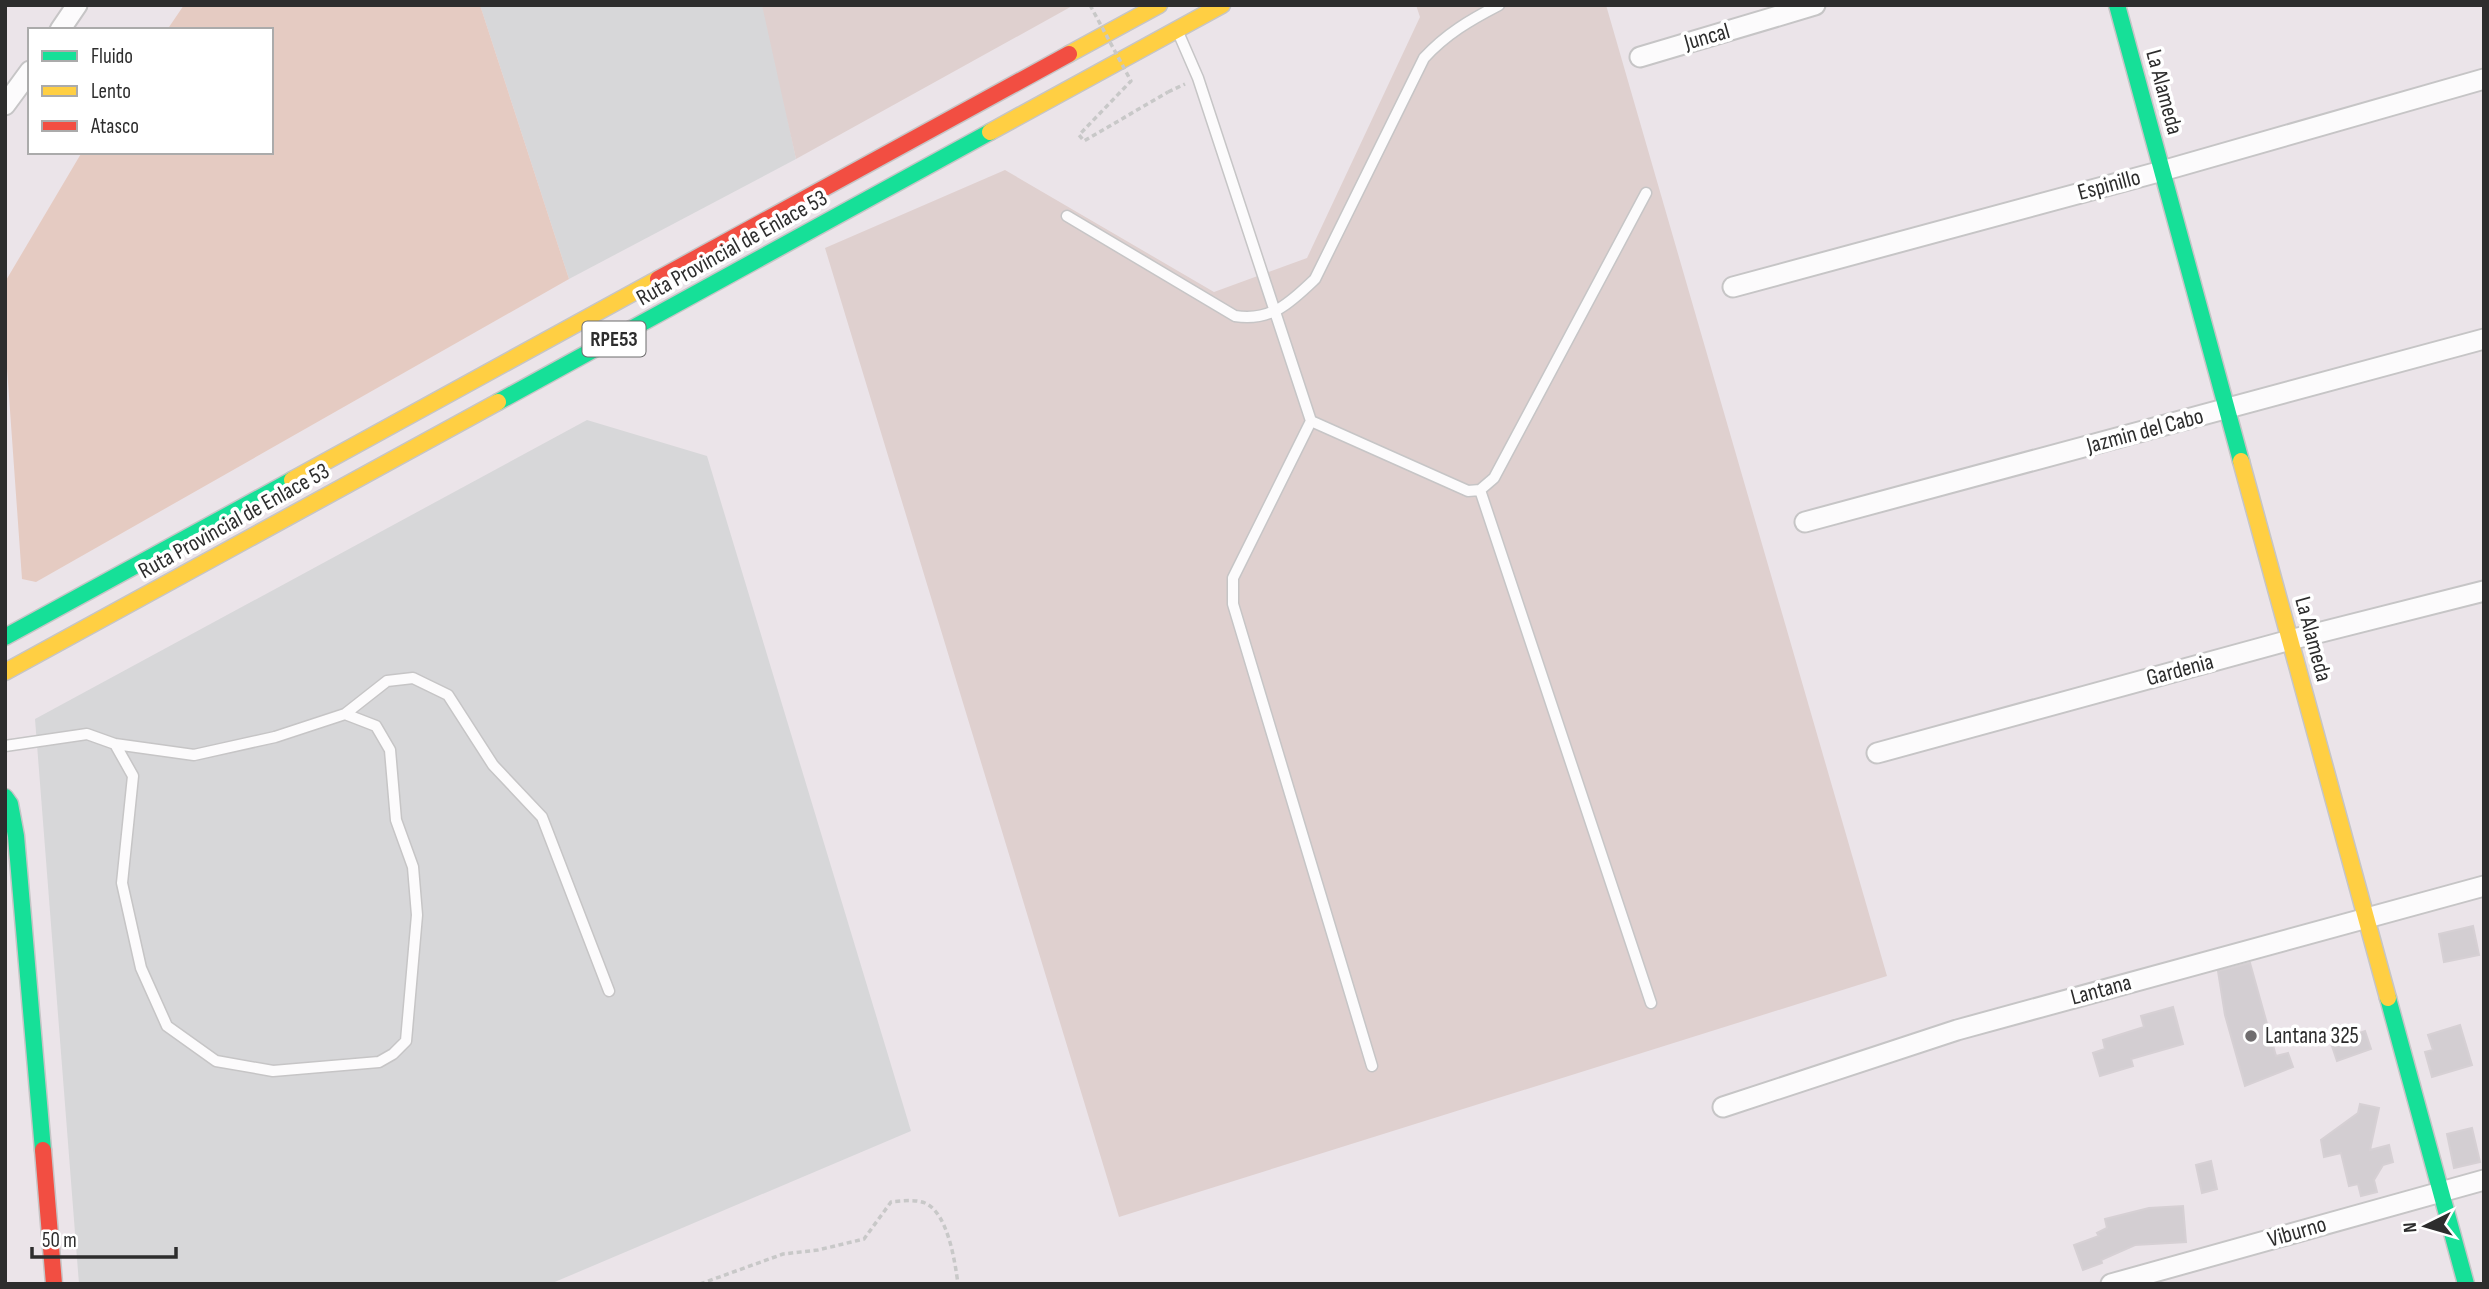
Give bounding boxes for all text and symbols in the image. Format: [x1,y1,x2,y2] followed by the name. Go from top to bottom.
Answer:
[1680,17,1733,57] street label: Juncal
[28,28,273,154] legend
[91,44,133,69] text: Fluido
[2139,46,2189,138] street label: La Alameda
[91,79,131,104] text: Lento
[90,114,139,139] text: Atasco
[2075,163,2143,207] street label: Espinillo
[632,184,832,312] street label: Ruta Provincial de Enlace 53
[582,322,646,356] road number: RPE53
[2083,402,2207,460] street label: Jazmin del Cabo
[134,457,334,585] street label: Ruta Provincial de Enlace 53
[2288,593,2338,685] street label: La Alameda
[2143,648,2217,692] street label: Gardenia
[2068,968,2134,1012] street label: Lantana
[2265,1022,2359,1050] place label: Lantana 325
[2243,1028,2259,1044] marker: Lantana 325
[2391,1191,2461,1261] north arrow
[2264,1210,2330,1254] street label: Viburno
[32,1216,175,1260] scale bar
[2399,1221,2422,1233] text: N
[42,1228,77,1253] text: 50 m

